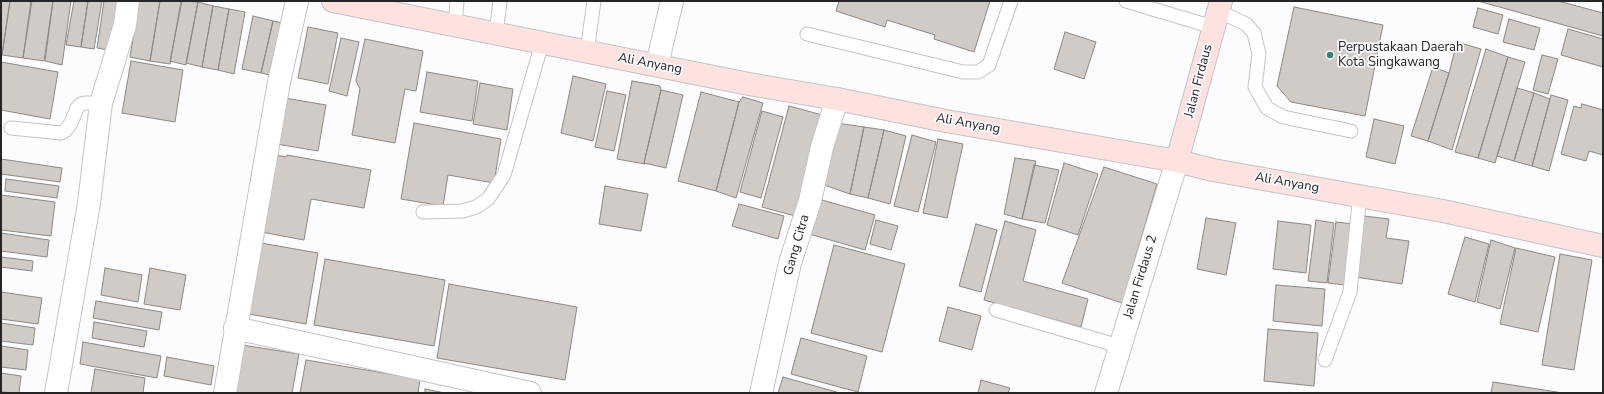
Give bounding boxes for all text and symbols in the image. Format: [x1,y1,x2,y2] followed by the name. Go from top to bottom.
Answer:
[1338,40,1463,71] place label: Perpustakaan Daerah Kota Singkawang
[1182,43,1216,119] street label: Jalan Firdaus
[617,50,683,78] street label: Ali Anyang
[1325,50,1335,60] marker: Perpustakaan Daerah Kota Singkawang
[935,111,1001,137] street label: Ali Anyang
[1254,170,1320,196] street label: Ali Anyang
[781,213,813,277] street label: Gang Citra
[1121,233,1161,321] street label: Jalan Firdaus 2

